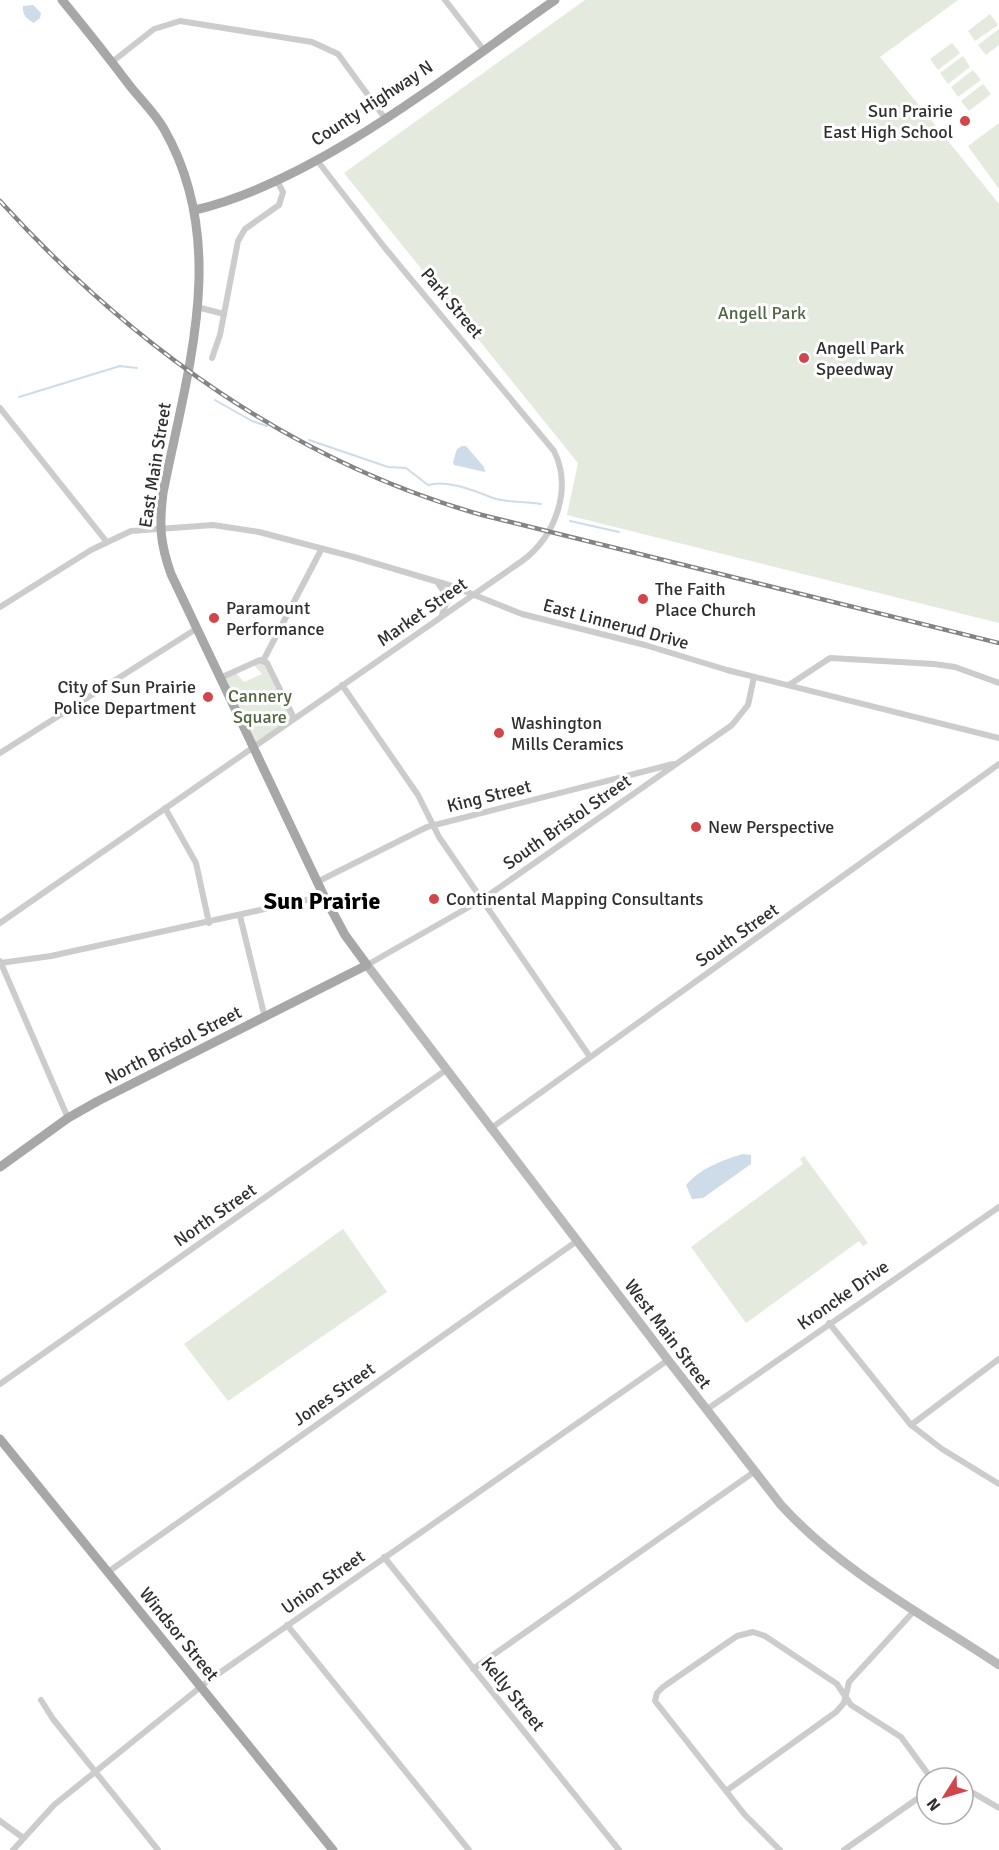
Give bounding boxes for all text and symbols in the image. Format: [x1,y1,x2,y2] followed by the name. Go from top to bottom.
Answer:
[307,55,437,151] street label: County Highway N
[823,100,953,143] place label: Sun Prairie East High School
[958,114,972,128] marker: Sun Prairie East High School
[416,263,488,343] street label: Park Street
[718,302,806,324] park label: Angell Park
[816,337,904,380] place label: Angell Park Speedway
[797,351,811,365] marker: Angell Park Speedway
[134,401,176,529] street label: East Main Street
[373,573,471,651] street label: Market Street
[655,578,756,621] place label: The Faith Place Church
[636,592,650,606] marker: The Faith Place Church
[541,594,691,654] street label: East Linnerud Drive
[226,597,324,640] place label: Paramount Performance
[207,611,221,625] marker: Paramount Performance
[53,676,196,719] place label: City of Sun Prairie Police Department
[228,685,293,728] park label: Cannery Square
[201,690,215,704] marker: City of Sun Prairie Police Department
[511,712,624,755] place label: Washington Mills Ceramics
[492,726,506,740] marker: Washington Mills Ceramics
[499,770,635,874] street label: South Bristol Street
[445,775,533,817] street label: King Street
[708,816,834,838] place label: New Perspective
[689,820,703,834] marker: New Perspective
[264,886,380,916] district label: Sun Prairie
[446,888,704,910] place label: Continental Mapping Consultants
[427,892,441,906] marker: Continental Mapping Consultants
[691,898,783,972] street label: South Street
[101,1001,245,1089] street label: North Bristol Street
[170,1179,260,1251] street label: North Street
[793,1255,893,1335] street label: Kroncke Drive
[620,1275,716,1393] street label: West Main Street
[289,1358,379,1430] street label: Jones Street
[277,1545,369,1619] street label: Union Street
[134,1583,224,1685] street label: Windsor Street
[476,1653,550,1735] street label: Kelly Street
[915,1766,975,1826] north arrow
[922,1794,945,1815] text: N

